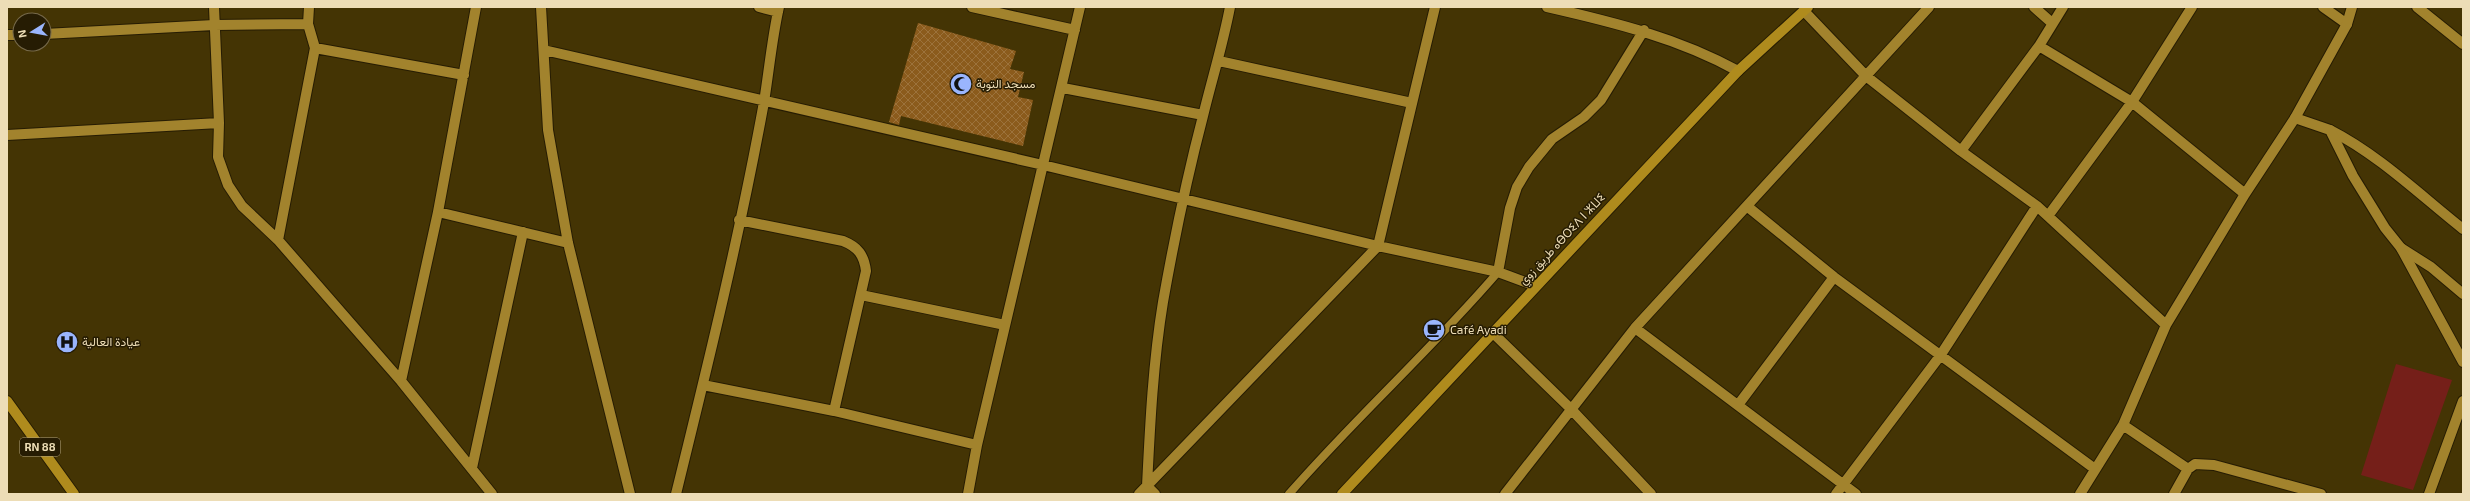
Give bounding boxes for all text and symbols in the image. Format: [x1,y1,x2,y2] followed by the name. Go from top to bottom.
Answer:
[12,12,52,52] north arrow
[15,29,29,39] text: N
[948,71,974,97] mosque icon: مسجد التوبة
[976,76,1035,92] place label: مسجد التوبة
[1515,190,1610,290] street label: طريق زوي ⴰⴱⵔⵉⴷ ⵏ ⵣⵡⵉ
[1421,317,1447,343] cafe icon: Café Ayadi
[1450,322,1507,336] place label: Café Ayadi
[54,329,80,355] hospital icon: عيادة العالية
[82,334,140,349] place label: عيادة العالية
[20,438,60,456] road number: RN 88

